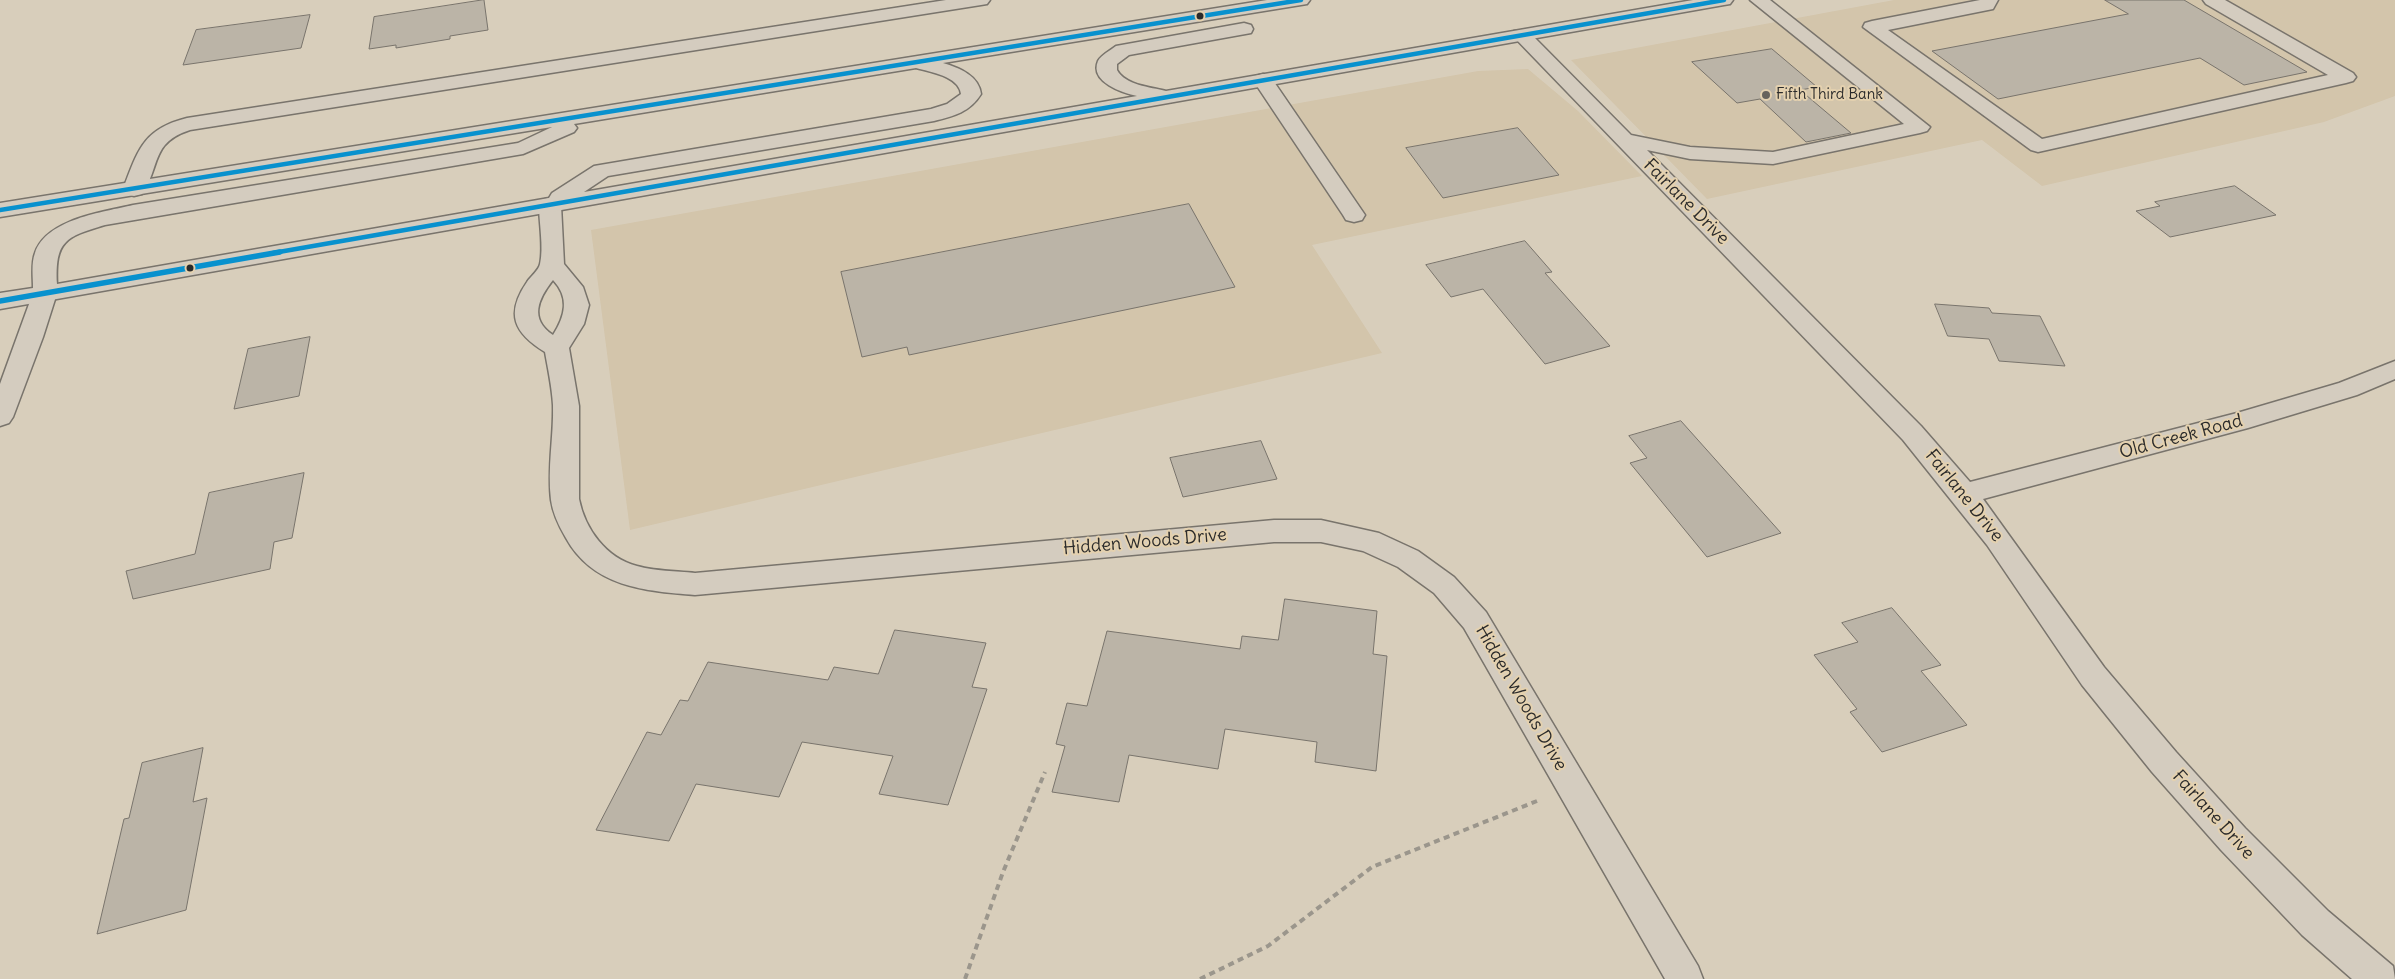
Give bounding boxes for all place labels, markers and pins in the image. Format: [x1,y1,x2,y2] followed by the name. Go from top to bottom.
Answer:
[1195,11,1205,21] unlabelled marker
[1776,86,1883,104] place label: Fifth Third Bank
[1760,89,1772,101] marker: Fifth Third Bank
[185,263,195,273] unlabelled marker

